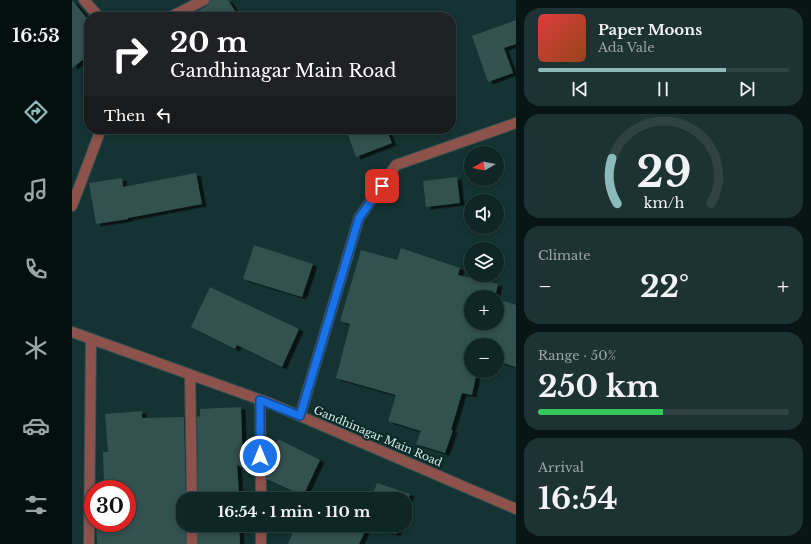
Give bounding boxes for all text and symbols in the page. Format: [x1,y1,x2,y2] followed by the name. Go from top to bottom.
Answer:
[598,20,702,39] text: Paper Moons
[12,25,60,47] text: 16:53
[170,25,248,60] text: 20 m
[104,28,156,80] icon: right
[598,39,655,56] text: Ada Vale
[170,60,396,82] text: Gandhinagar Main Road
[569,78,591,100] icon: previous
[652,78,674,100] icon: pause
[736,78,758,100] icon: next
[22,98,50,126] icon: directions
[153,104,175,126] icon: left
[104,106,145,125] text: Then
[464,146,504,186] north arrow
[464,146,504,378] map controls
[636,147,691,198] text: 29
[365,169,399,203] pin
[371,175,393,197] icon: arrive
[22,176,50,204] icon: music
[464,194,504,234] button: sound
[643,194,684,212] text: km/h
[464,242,504,282] button: layers
[538,247,591,264] text: Climate
[22,255,50,283] icon: phone
[640,268,689,305] text: 22°
[538,273,552,300] text: −
[777,273,789,300] text: +
[464,290,504,330] button: +
[22,334,50,362] icon: climate
[464,338,504,378] button: −
[538,347,616,364] text: Range · 50%
[538,368,659,405] text: 250 km
[312,403,445,470] street label: Gandhinagar Main Road
[22,412,50,440] icon: car
[239,435,281,477] position arrow
[538,459,584,476] text: Arrival
[84,480,136,532] speed limit sign: 30
[538,480,618,517] text: 16:54
[22,491,50,519] icon: filters
[218,502,370,521] text: 16:54 · 1 min · 110 m

